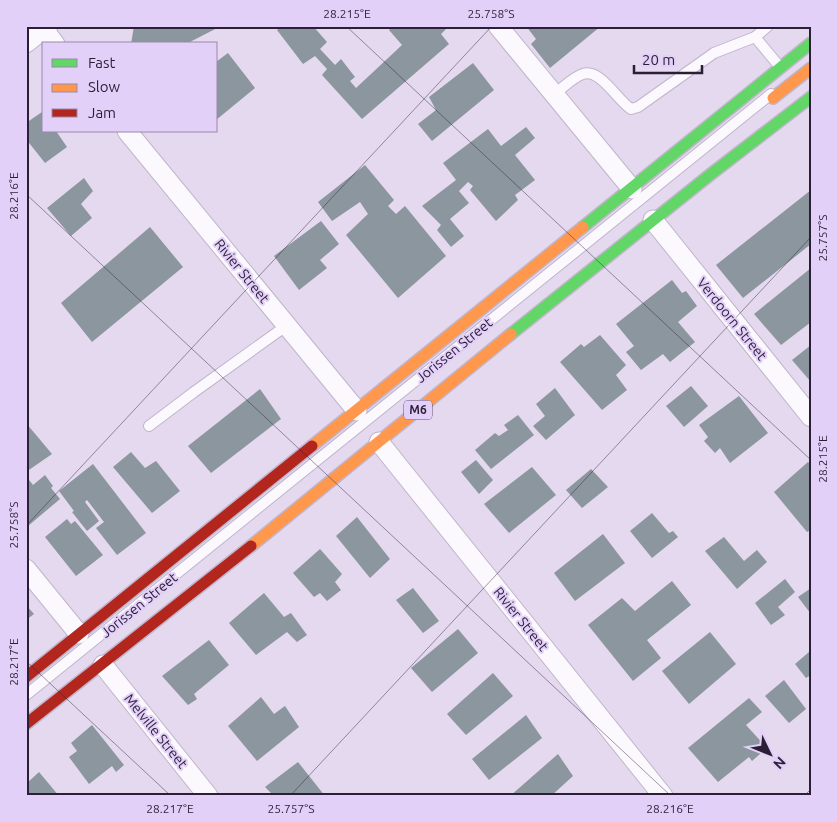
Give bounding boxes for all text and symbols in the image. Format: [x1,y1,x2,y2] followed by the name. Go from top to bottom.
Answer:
[323,7,371,20] text: 28.215°E
[468,7,514,20] text: 25.758°S
[42,42,218,132] legend
[634,42,702,74] scale bar
[642,51,675,68] text: 20 m
[88,54,116,71] text: Fast
[88,78,121,95] text: Slow
[88,104,116,121] text: Jam
[7,172,20,220] text: 28.216°E
[816,215,829,261] text: 25.757°S
[211,236,273,307] street label: Rivier Street
[694,274,770,364] street label: Verdoorn Street
[412,314,496,386] street label: Jorissen Street
[404,400,432,420] road number: M6
[816,435,829,483] text: 28.215°E
[7,502,20,548] text: 25.758°S
[97,569,181,641] street label: Jorissen Street
[490,584,552,655] street label: Rivier Street
[7,638,20,686] text: 28.217°E
[121,691,191,772] street label: Melville Street
[744,730,794,780] north arrow
[770,754,789,772] text: N
[146,802,194,815] text: 28.217°E
[268,802,314,815] text: 25.757°S
[646,802,694,815] text: 28.216°E

